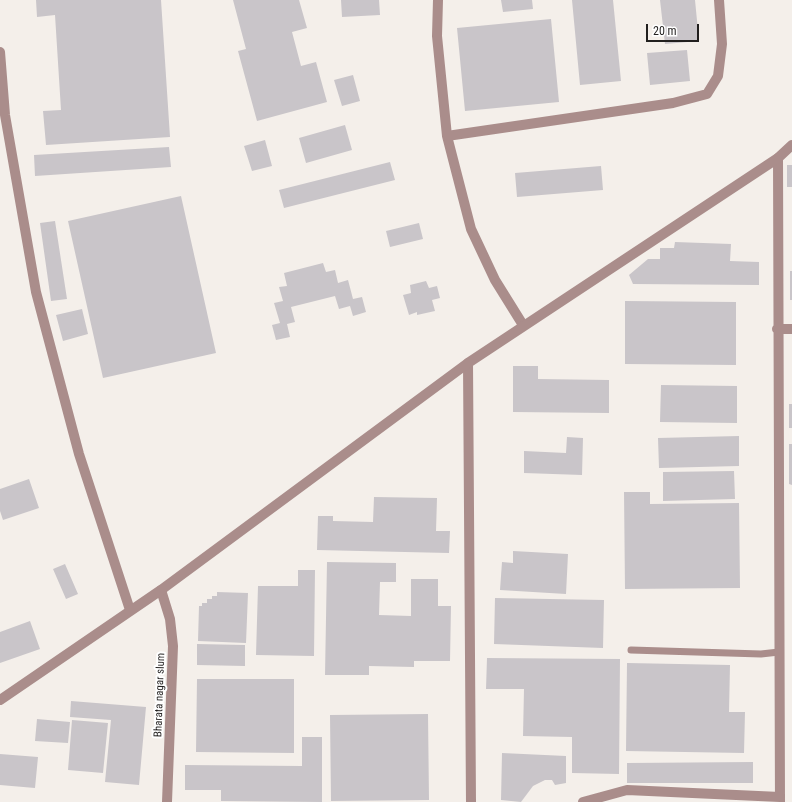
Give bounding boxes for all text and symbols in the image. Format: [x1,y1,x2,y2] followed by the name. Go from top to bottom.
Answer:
[648,16,701,42] scale bar
[653,24,677,38] text: 20 m
[152,653,168,737] street label: Bharata nagar slum

